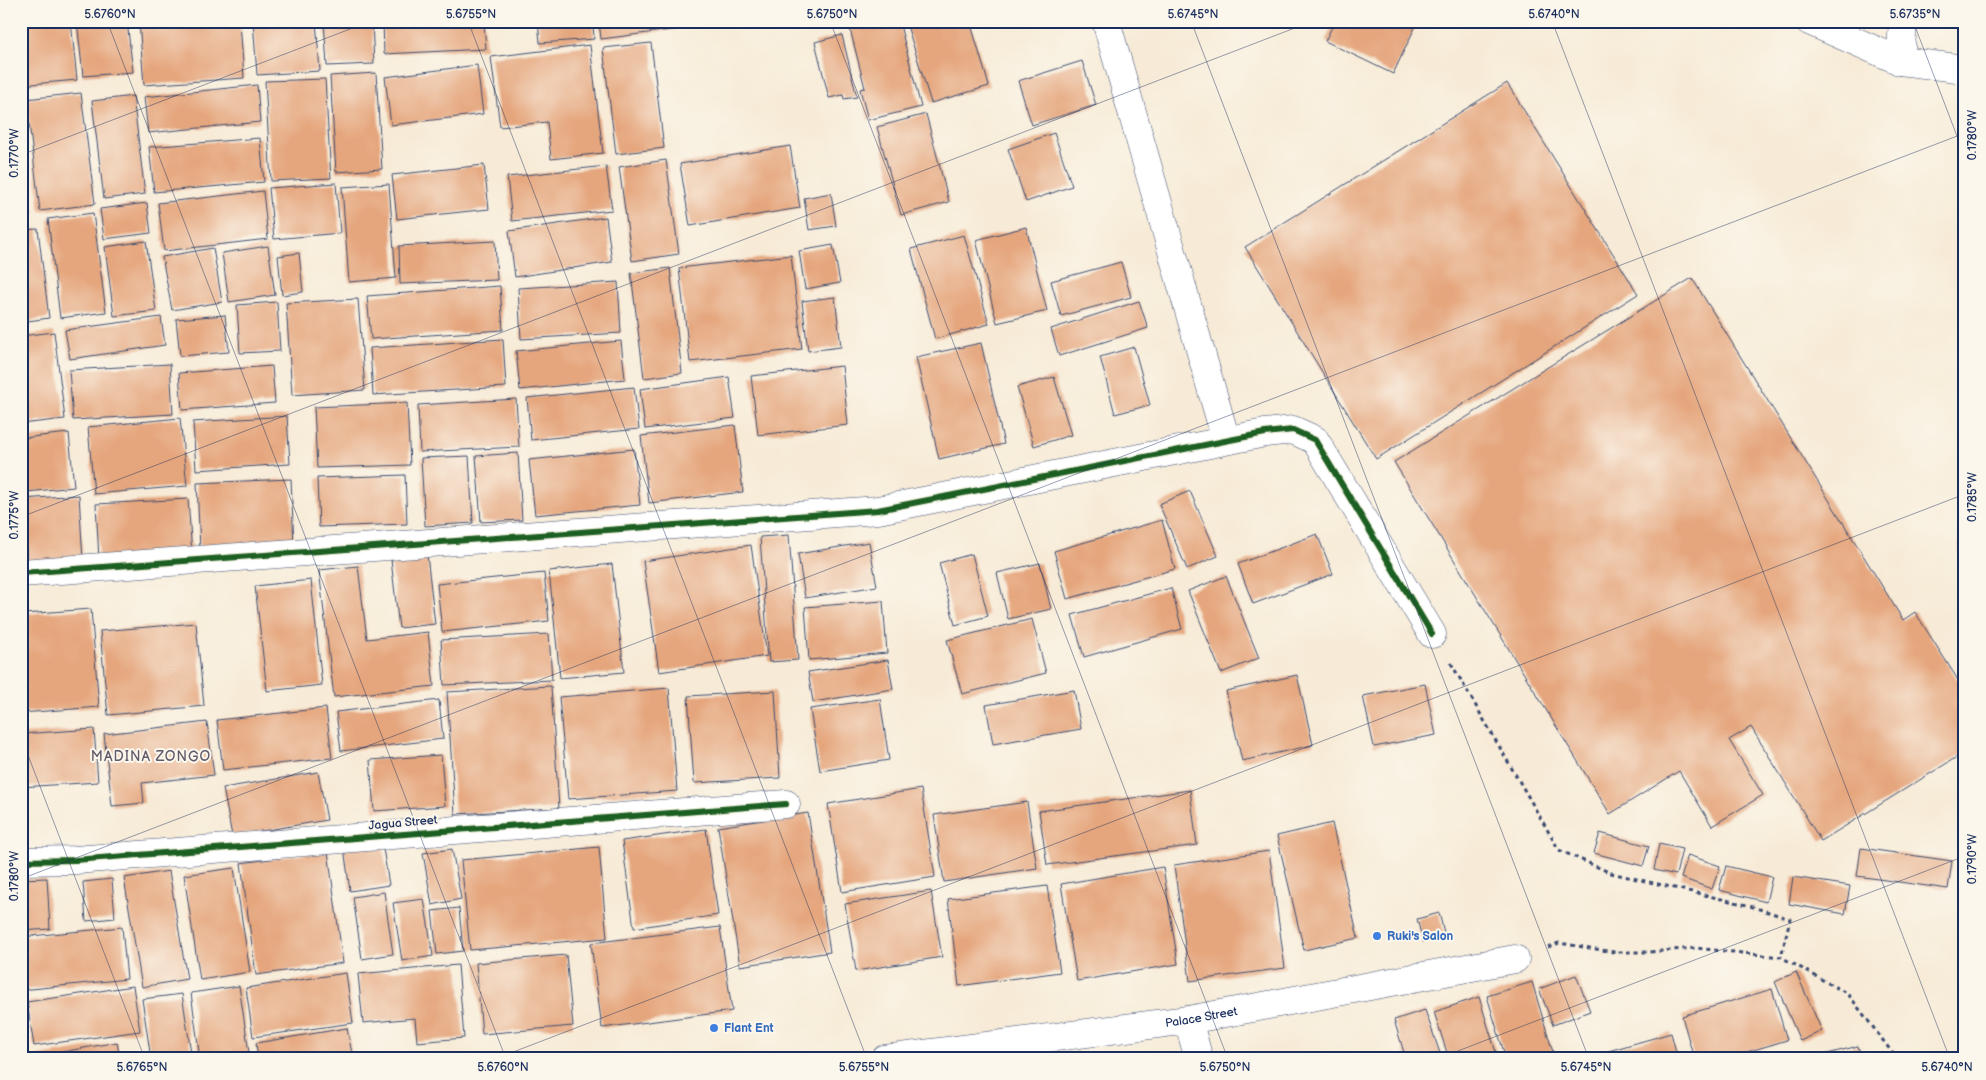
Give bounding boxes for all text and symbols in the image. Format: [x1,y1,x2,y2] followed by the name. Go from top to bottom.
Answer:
[84,7,136,22] text: 5.6760°N
[446,7,496,22] text: 5.6755°N
[807,7,857,22] text: 5.6750°N
[1167,7,1219,22] text: 5.6745°N
[1528,7,1580,22] text: 5.6740°N
[1889,7,1941,22] text: 5.6735°N
[1965,110,1980,160] text: 0.1780°W
[7,128,22,178] text: 0.1770°W
[1965,472,1980,522] text: 0.1785°W
[7,490,22,540] text: 0.1775°W
[91,748,211,765] district label: MADINA ZONGO
[368,812,438,833] street label: Jagua Street
[1965,834,1980,884] text: 0.1790°W
[7,851,22,901] text: 0.1780°W
[1387,929,1454,944] place label: Ruki's Salon
[1371,930,1383,942] marker: Ruki's Salon
[1164,1003,1239,1030] street label: Palace Street
[724,1021,774,1036] place label: Flant Ent
[708,1022,720,1034] marker: Flant Ent
[116,1060,168,1075] text: 5.6765°N
[477,1060,529,1075] text: 5.6760°N
[839,1060,889,1075] text: 5.6755°N
[1200,1060,1250,1075] text: 5.6750°N
[1560,1060,1612,1075] text: 5.6745°N
[1921,1060,1973,1075] text: 5.6740°N

